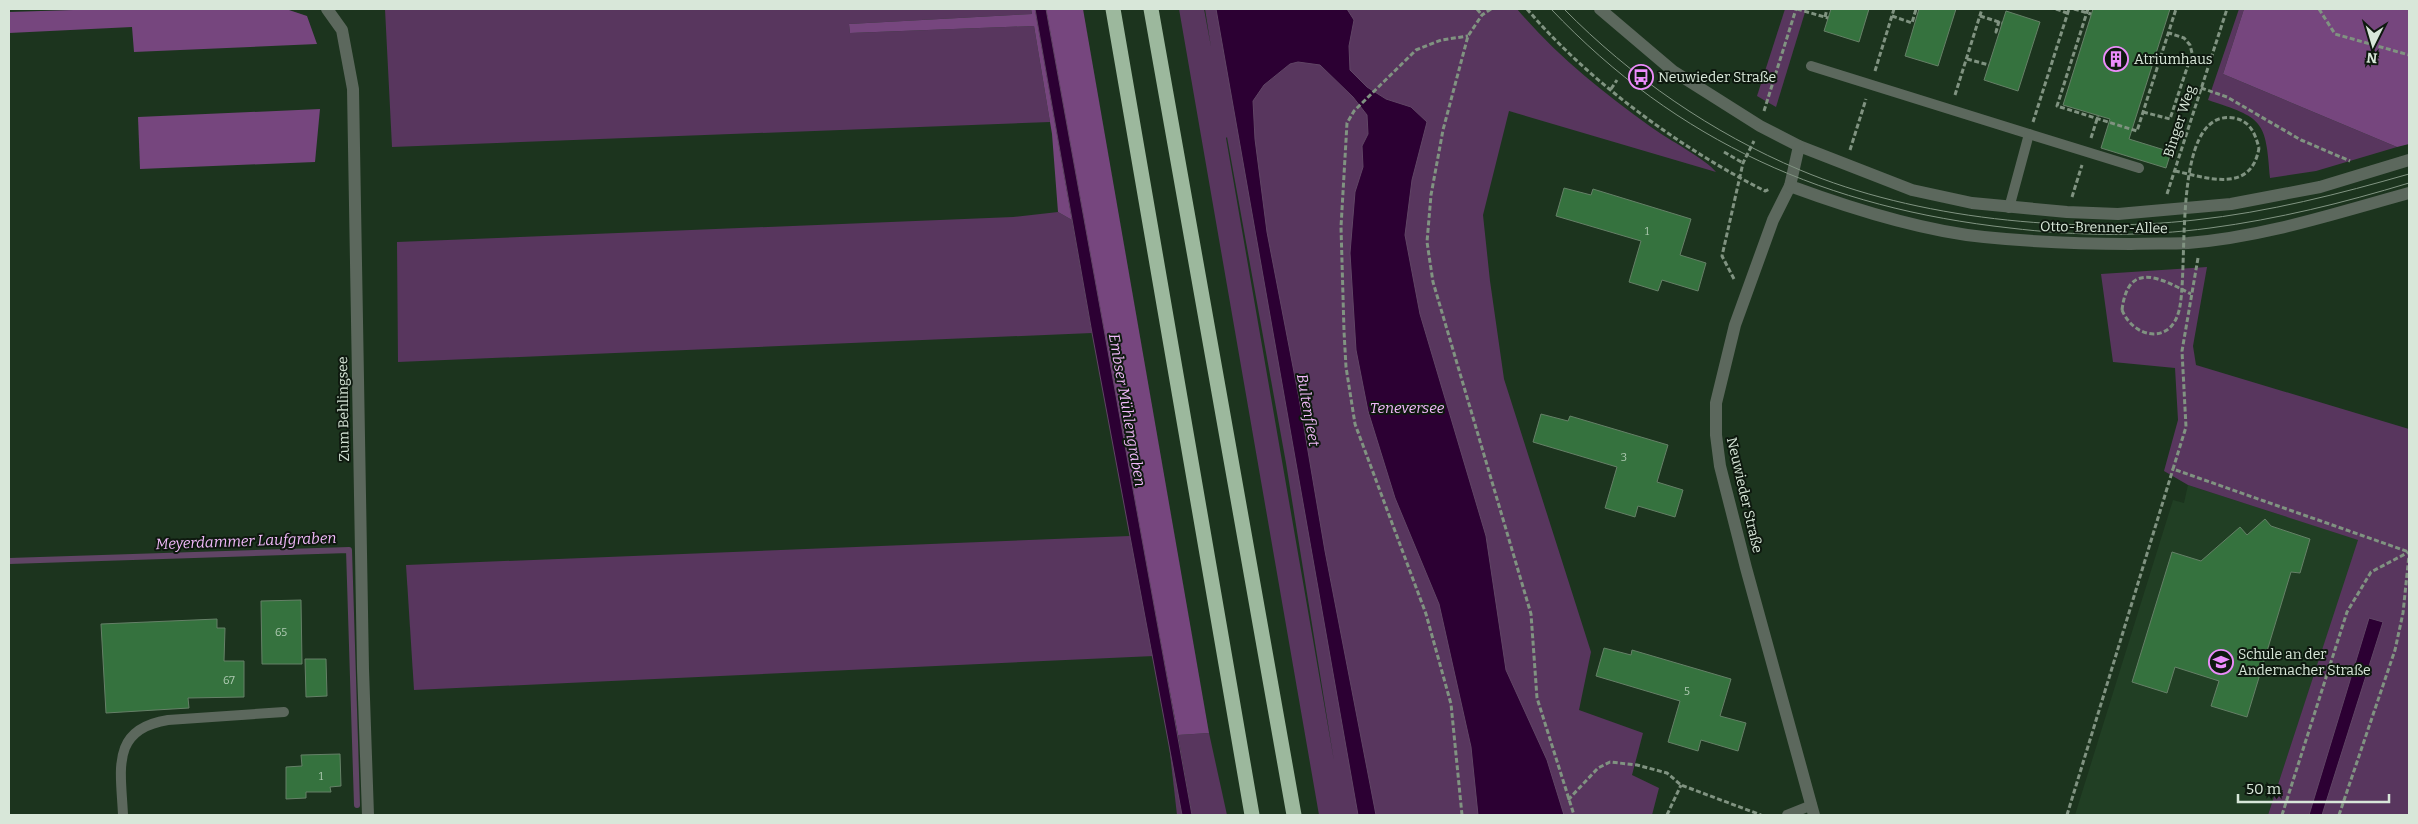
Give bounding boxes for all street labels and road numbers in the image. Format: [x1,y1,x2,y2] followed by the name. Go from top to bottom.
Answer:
[2160,83,2199,159] street label: Binger Weg
[2040,218,2168,237] street label: Otto-Brenner-Allee
[334,356,353,462] street label: Zum Behlingsee
[1723,436,1766,555] street label: Neuwieder Straße

